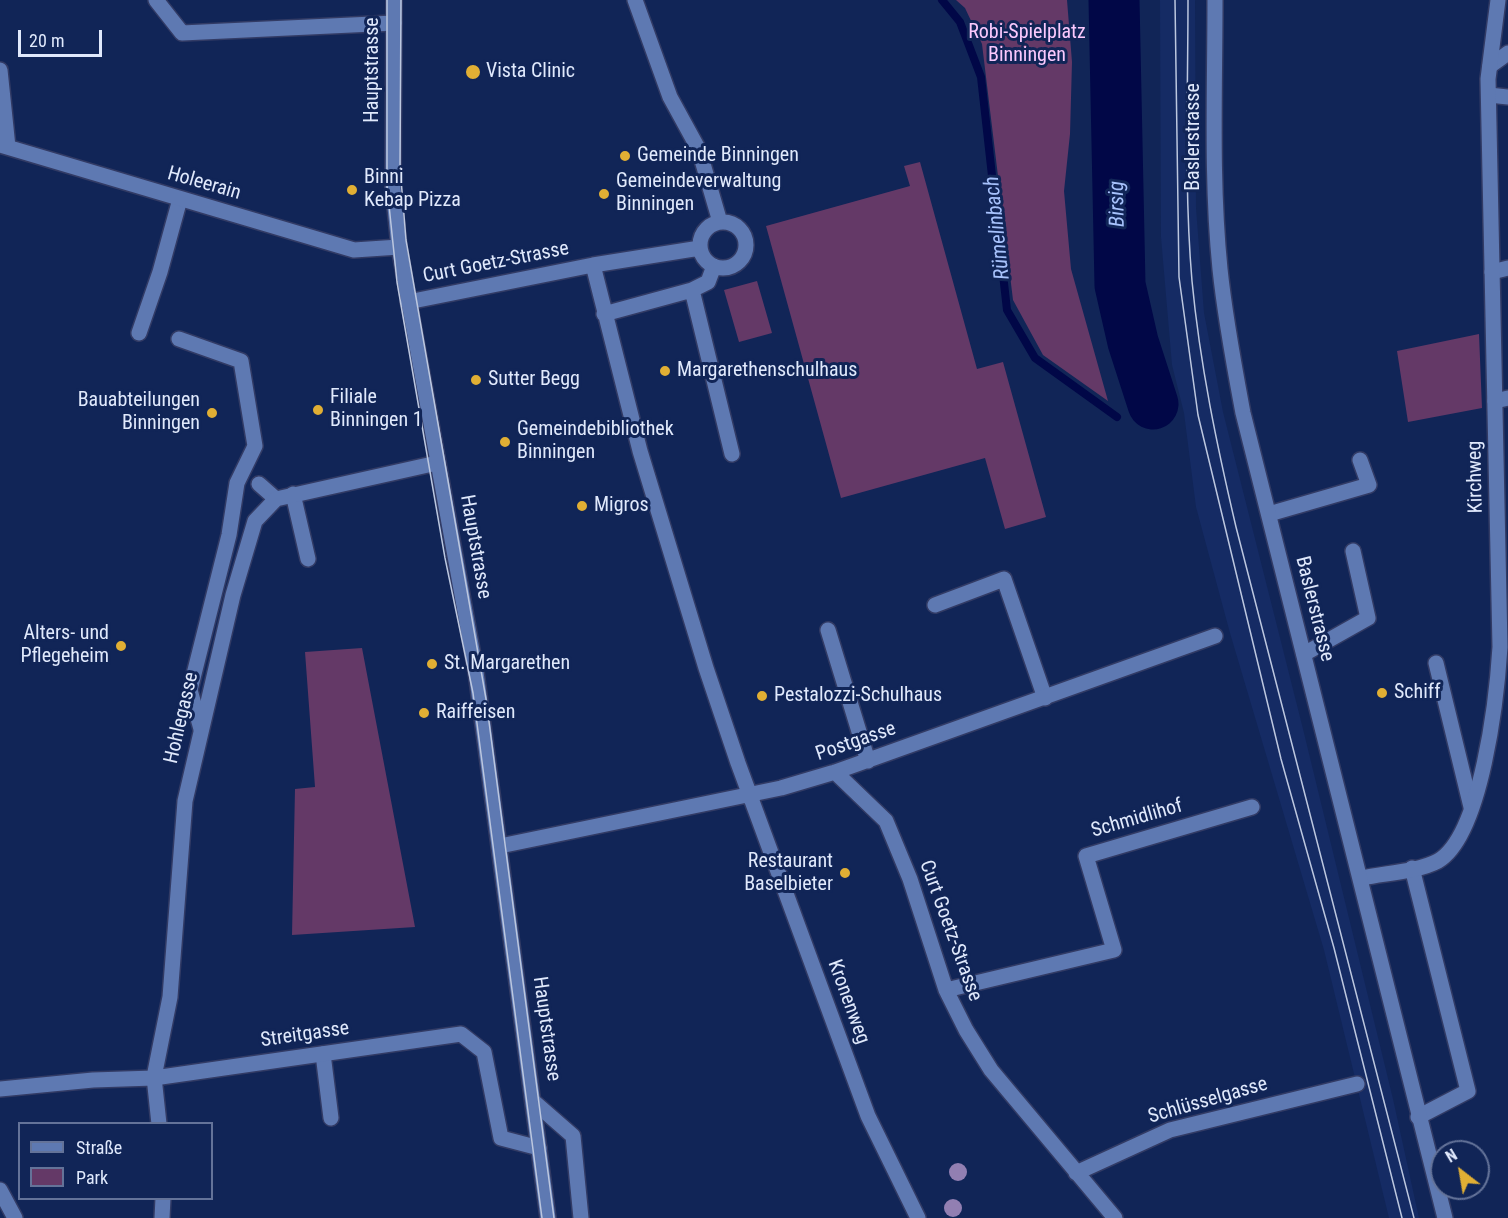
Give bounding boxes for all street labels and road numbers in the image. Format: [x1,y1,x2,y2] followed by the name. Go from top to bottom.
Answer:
[361,17,385,123] street label: Hauptstrasse
[1182,83,1206,191] street label: Baslerstrasse
[164,162,244,206] street label: Holeerain
[421,237,571,289] street label: Curt Goetz-Strasse
[1463,441,1489,513] street label: Kirchweg
[454,493,496,601] street label: Hauptstrasse
[1289,554,1339,664] street label: Baslerstrasse
[160,670,204,766] street label: Hohlegasse
[813,717,899,767] street label: Postgasse
[1088,795,1186,843] street label: Schmidlihof
[913,857,987,1005] street label: Curt Goetz-Strasse
[822,957,874,1047] street label: Kronenweg
[527,975,565,1083] street label: Hauptstrasse
[259,1017,351,1053] street label: Streitgasse
[1146,1073,1270,1129] street label: Schlüsselgasse

